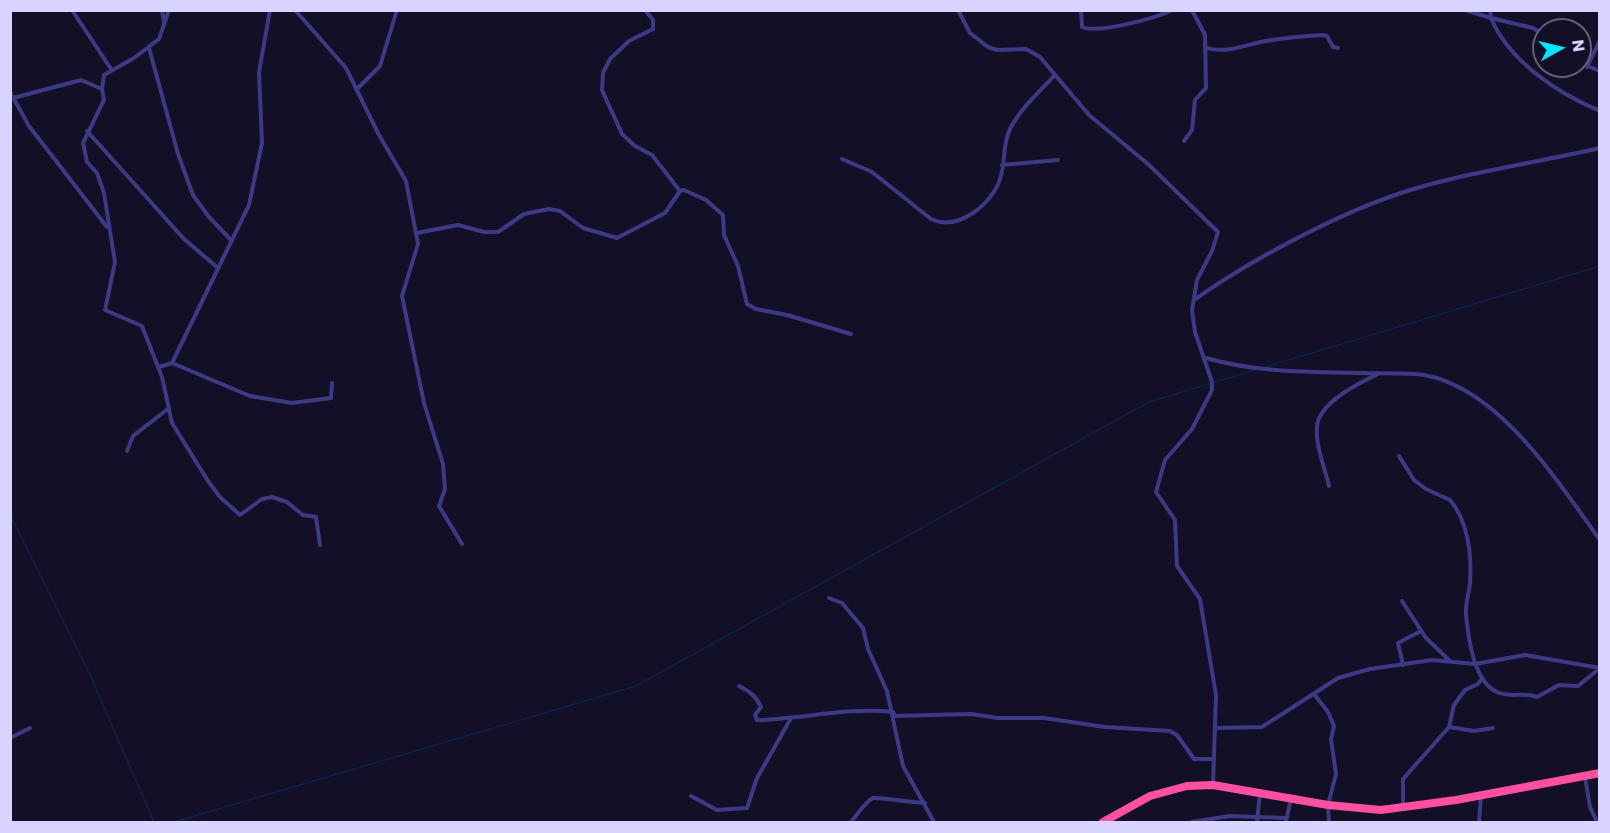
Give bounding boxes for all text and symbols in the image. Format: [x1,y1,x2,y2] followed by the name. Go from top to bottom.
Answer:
[1532,18,1592,78] north arrow
[1566,38,1591,53] text: N

